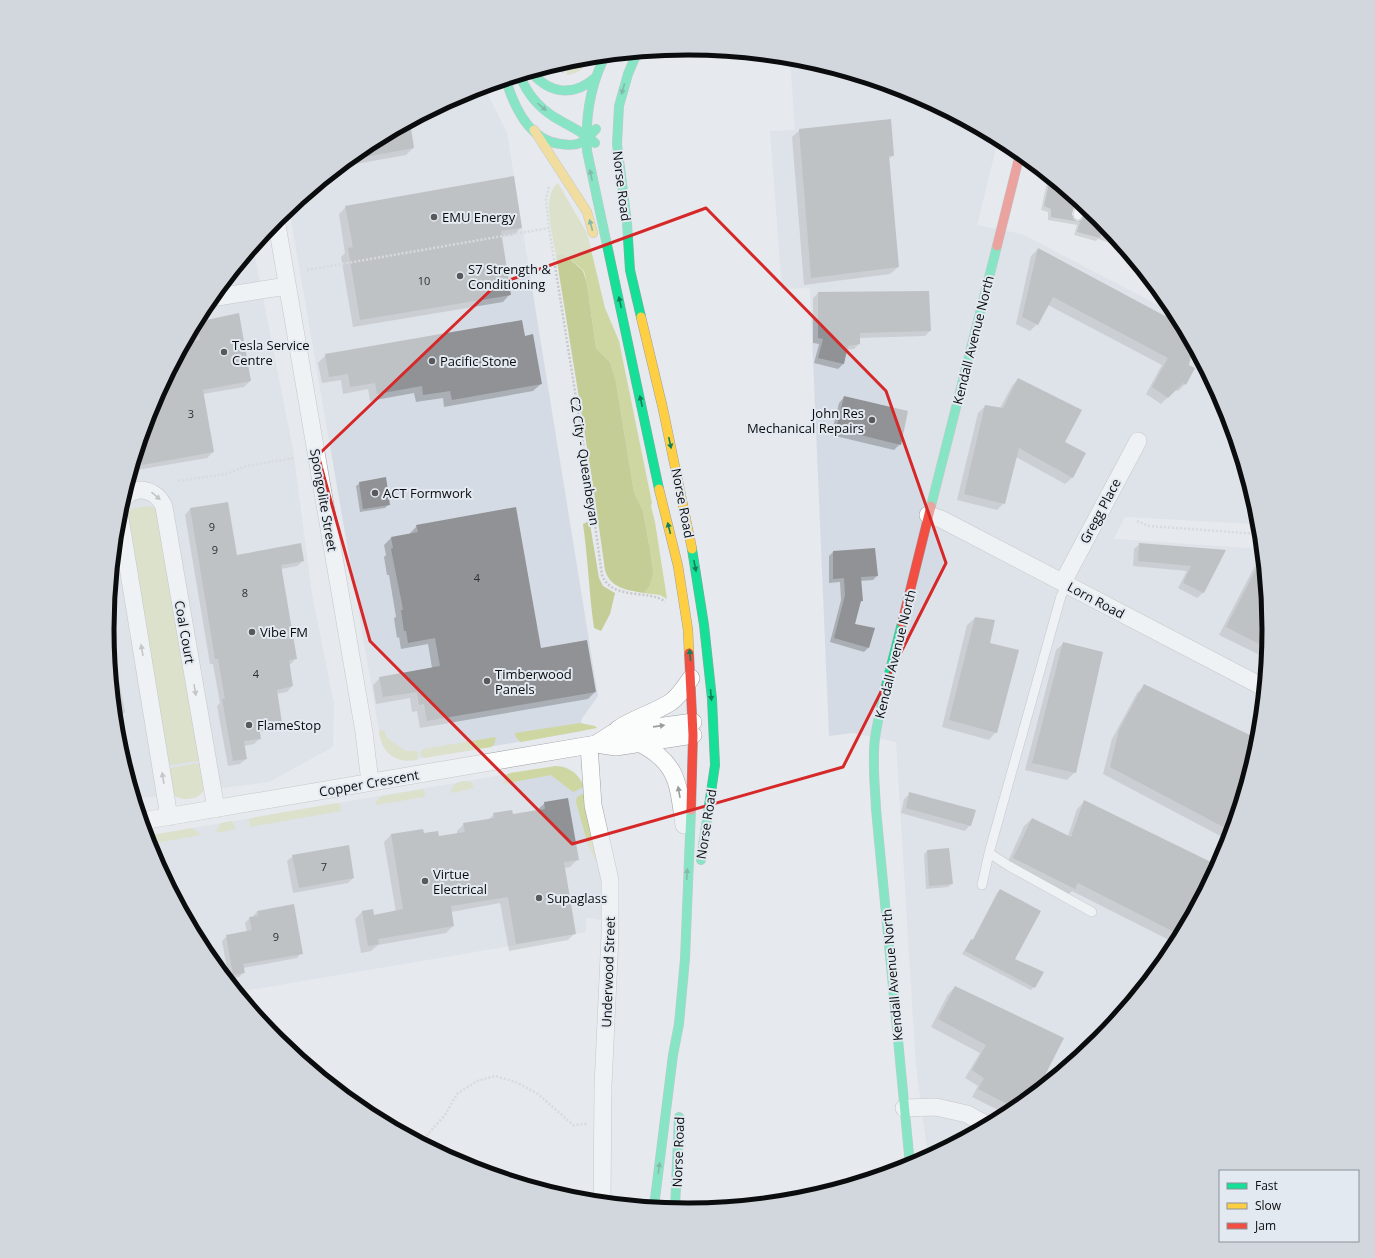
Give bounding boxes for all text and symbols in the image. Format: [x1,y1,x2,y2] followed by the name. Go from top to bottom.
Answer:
[620,84,626,96] one-way arrow
[536,103,547,112] one-way arrow
[609,150,635,222] street label: Norse Road
[588,169,594,182] one-way arrow
[442,208,516,226] place label: EMU Energy
[429,212,439,222] marker: EMU Energy
[587,218,593,231] one-way arrow
[468,260,551,293] place label: S7 Strength & Conditioning
[455,271,465,281] marker: S7 Strength & Conditioning
[418,273,430,288] house number: 10
[948,274,998,406] street label: Kendall Avenue North
[616,296,622,308] one-way arrow
[232,336,310,369] place label: Tesla Service Centre
[219,347,229,357] marker: Tesla Service Centre
[440,352,517,370] place label: Pacific Stone
[427,356,437,366] marker: Pacific Stone
[566,395,604,527] street label: C2 City - Queanbeyan
[637,395,643,407] one-way arrow
[747,404,864,437] place label: John Res Mechanical Repairs
[188,406,194,421] house number: 3
[867,415,877,425] marker: John Res Mechanical Repairs
[668,437,674,449] one-way arrow
[306,447,342,553] street label: Spongolite Street
[667,467,699,539] street label: Norse Road
[1075,475,1125,547] street label: Gregg Place
[383,484,472,502] place label: ACT Formwork
[370,488,380,498] marker: ACT Formwork
[150,492,161,501] one-way arrow
[209,519,215,534] house number: 9
[665,522,671,534] one-way arrow
[212,542,218,557] house number: 9
[692,560,698,572] one-way arrow
[474,570,481,585] house number: 4
[1064,577,1128,623] street label: Lorn Road
[242,585,248,600] house number: 8
[870,588,920,720] street label: Kendall Avenue North
[171,599,199,665] street label: Coal Court
[260,623,308,641] place label: Vibe FM
[247,627,257,637] marker: Vibe FM
[139,644,145,656] one-way arrow
[686,649,693,661] one-way arrow
[495,665,572,698] place label: Timberwood Panels
[253,666,260,681] house number: 4
[482,676,492,686] marker: Timberwood Panels
[192,684,198,696] one-way arrow
[708,689,715,701] one-way arrow
[257,716,321,734] place label: FlameStop
[244,720,254,730] marker: FlameStop
[653,723,665,729] one-way arrow
[318,765,421,801] street label: Copper Crescent
[160,772,166,784] one-way arrow
[676,786,682,798] one-way arrow
[692,788,720,860] street label: Norse Road
[321,859,327,874] house number: 7
[433,865,487,898] place label: Virtue Electrical
[684,868,691,880] one-way arrow
[420,876,430,886] marker: Virtue Electrical
[547,889,607,907] place label: Supaglass
[534,893,544,903] marker: Supaglass
[877,908,907,1042] street label: Kendall Avenue North
[597,916,619,1028] street label: Underwood Street
[273,929,279,944] house number: 9
[668,1116,688,1188] street label: Norse Road
[656,1162,662,1174] one-way arrow
[1219,1170,1359,1242] legend
[1255,1177,1278,1194] text: Fast
[1255,1197,1282,1214] text: Slow
[1254,1217,1276,1234] text: Jam

